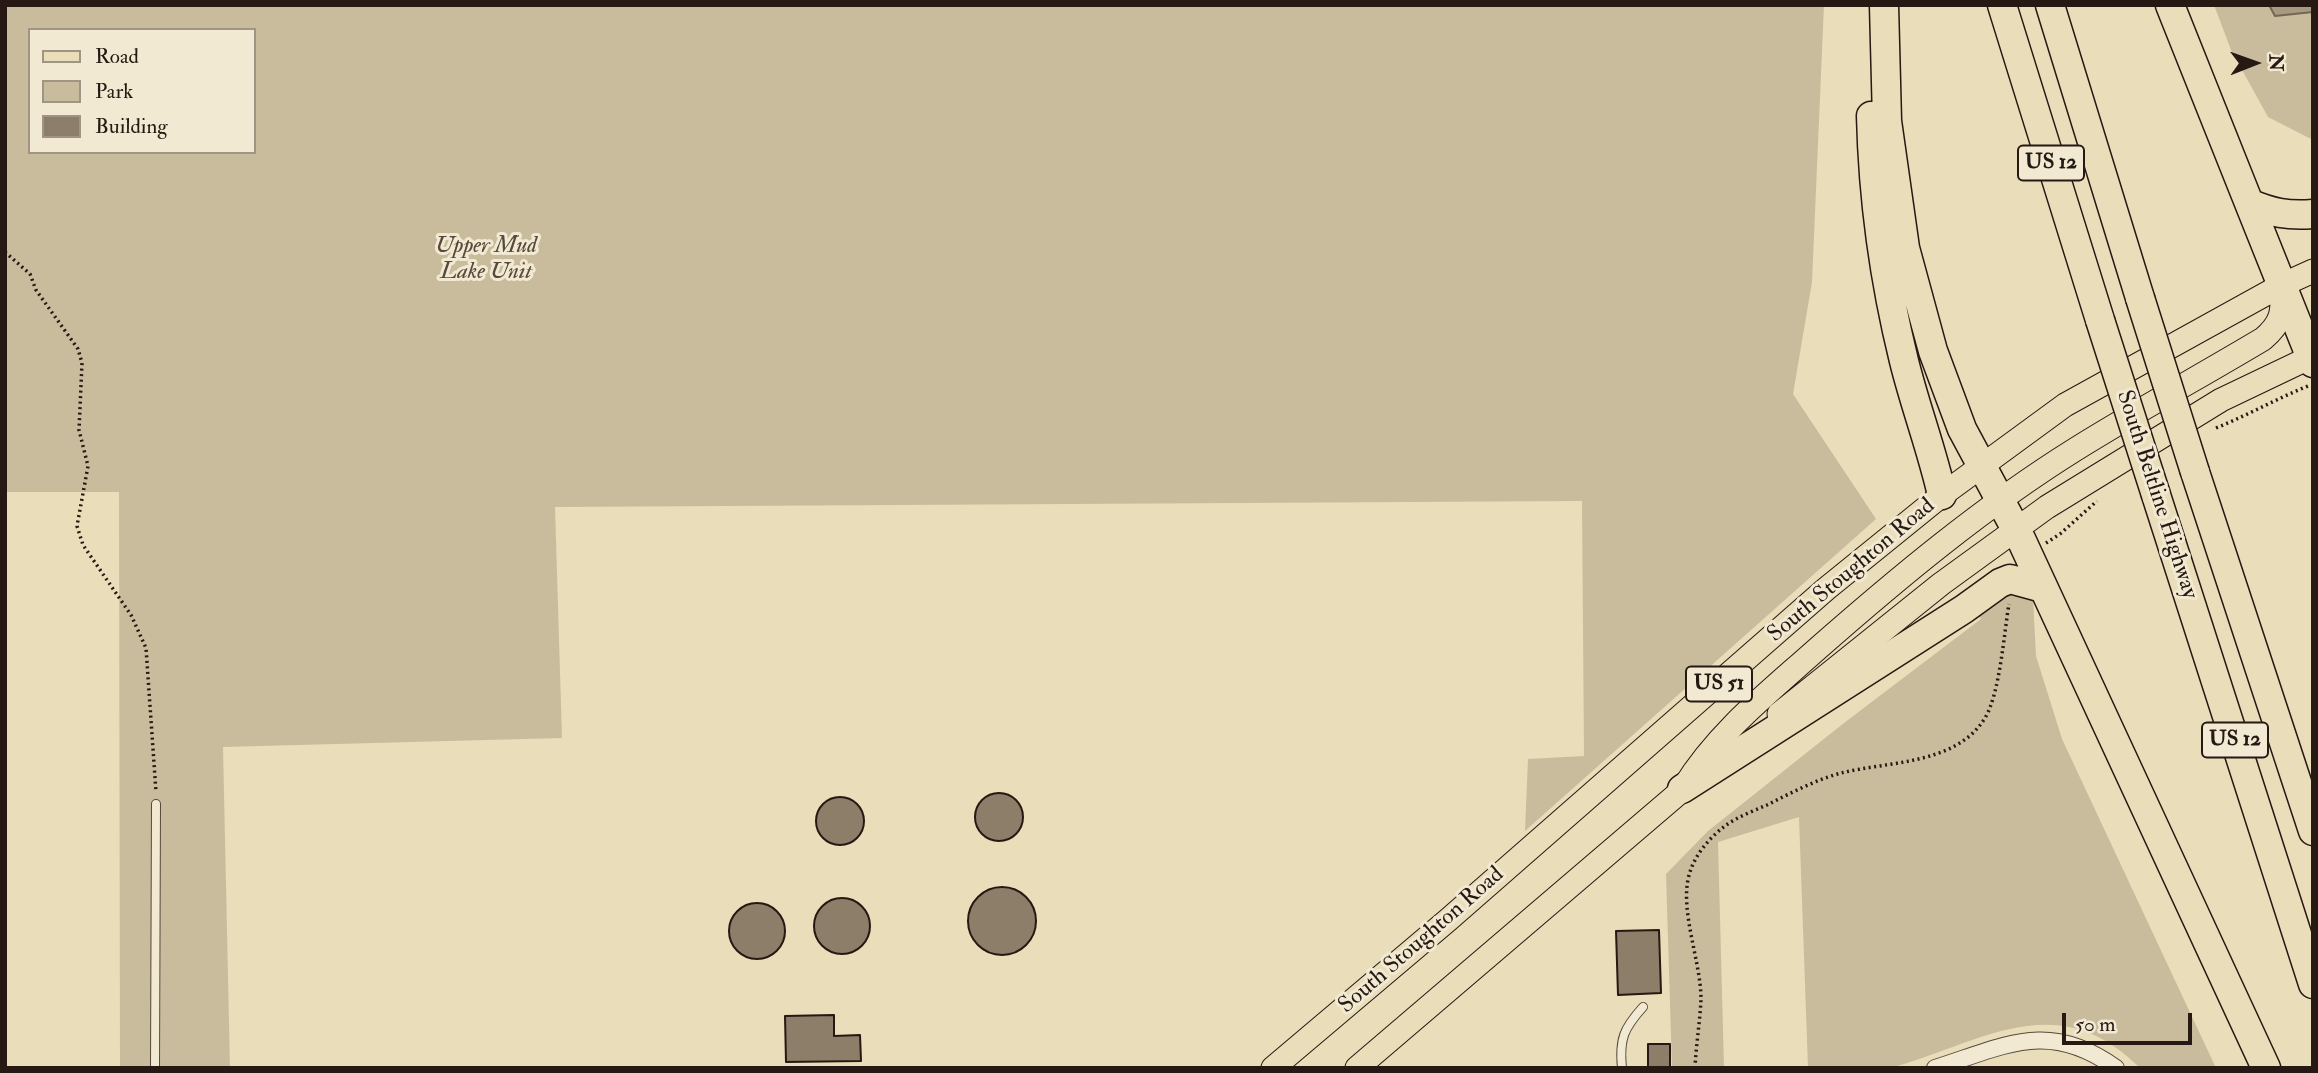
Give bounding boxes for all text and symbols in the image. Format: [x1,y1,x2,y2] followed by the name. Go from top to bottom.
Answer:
[28,28,256,154] legend
[2220,28,2290,98] north arrow
[95,43,139,70] text: Road
[2264,54,2288,71] text: N
[95,78,133,105] text: Park
[95,113,168,140] text: Building
[2018,146,2084,180] road number: US 12
[435,233,537,287] park label: Upper Mud Lake Unit
[2109,387,2203,603] street label: South Beltline Highway
[1763,493,1941,649] street label: South Stoughton Road
[1686,666,1752,702] road number: US 51
[2202,722,2268,758] road number: US 12
[1334,862,1510,1020] street label: South Stoughton Road
[2066,1000,2196,1044] scale bar
[2075,1011,2116,1038] text: 50 m

